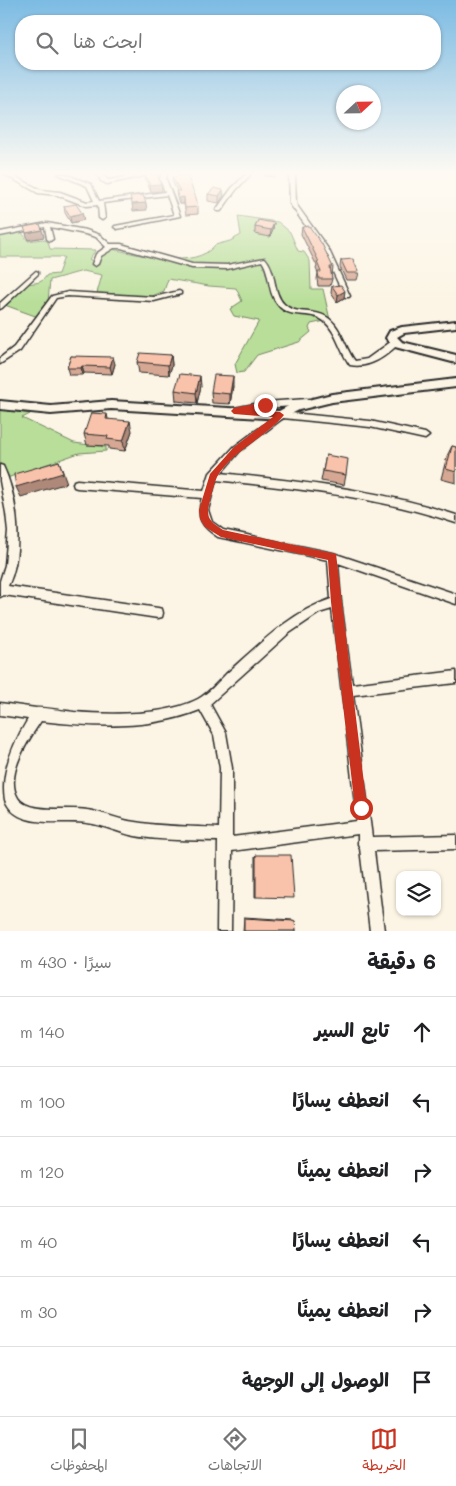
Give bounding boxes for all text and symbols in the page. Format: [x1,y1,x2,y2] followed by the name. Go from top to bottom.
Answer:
[15,15,441,70] search box
[73,28,143,53] text: ابحث هنا
[33,29,61,57] icon: search
[336,85,381,130] north arrow
[254,394,277,417] route end
[350,797,373,820] route start
[396,871,441,916] map controls
[396,871,441,916] button: layers
[367,947,436,974] text: 6 دقيقة
[20,951,112,972] text: سيرًا · 430 m
[314,1017,389,1042] text: تابع السير
[408,1018,436,1046] icon: ahead
[20,1021,64,1042] text: 140 m
[292,1087,389,1112] text: انعطف يسارًا
[408,1088,436,1116] icon: left
[20,1091,65,1112] text: 100 m
[297,1157,389,1182] text: انعطف يمينًا
[408,1158,436,1186] icon: right
[20,1161,64,1182] text: 120 m
[292,1227,389,1252] text: انعطف يسارًا
[408,1228,436,1256] icon: left
[20,1231,57,1252] text: 40 m
[297,1297,389,1322] text: انعطف يمينًا
[408,1298,436,1326] icon: right
[20,1301,57,1322] text: 30 m
[242,1367,389,1392] text: الوصول إلى الوجهة
[408,1368,436,1396] icon: arrive
[50,1425,108,1478] tab: المحفوظات
[208,1425,262,1478] tab: الاتجاهات
[362,1425,406,1478] tab: الخريطة

